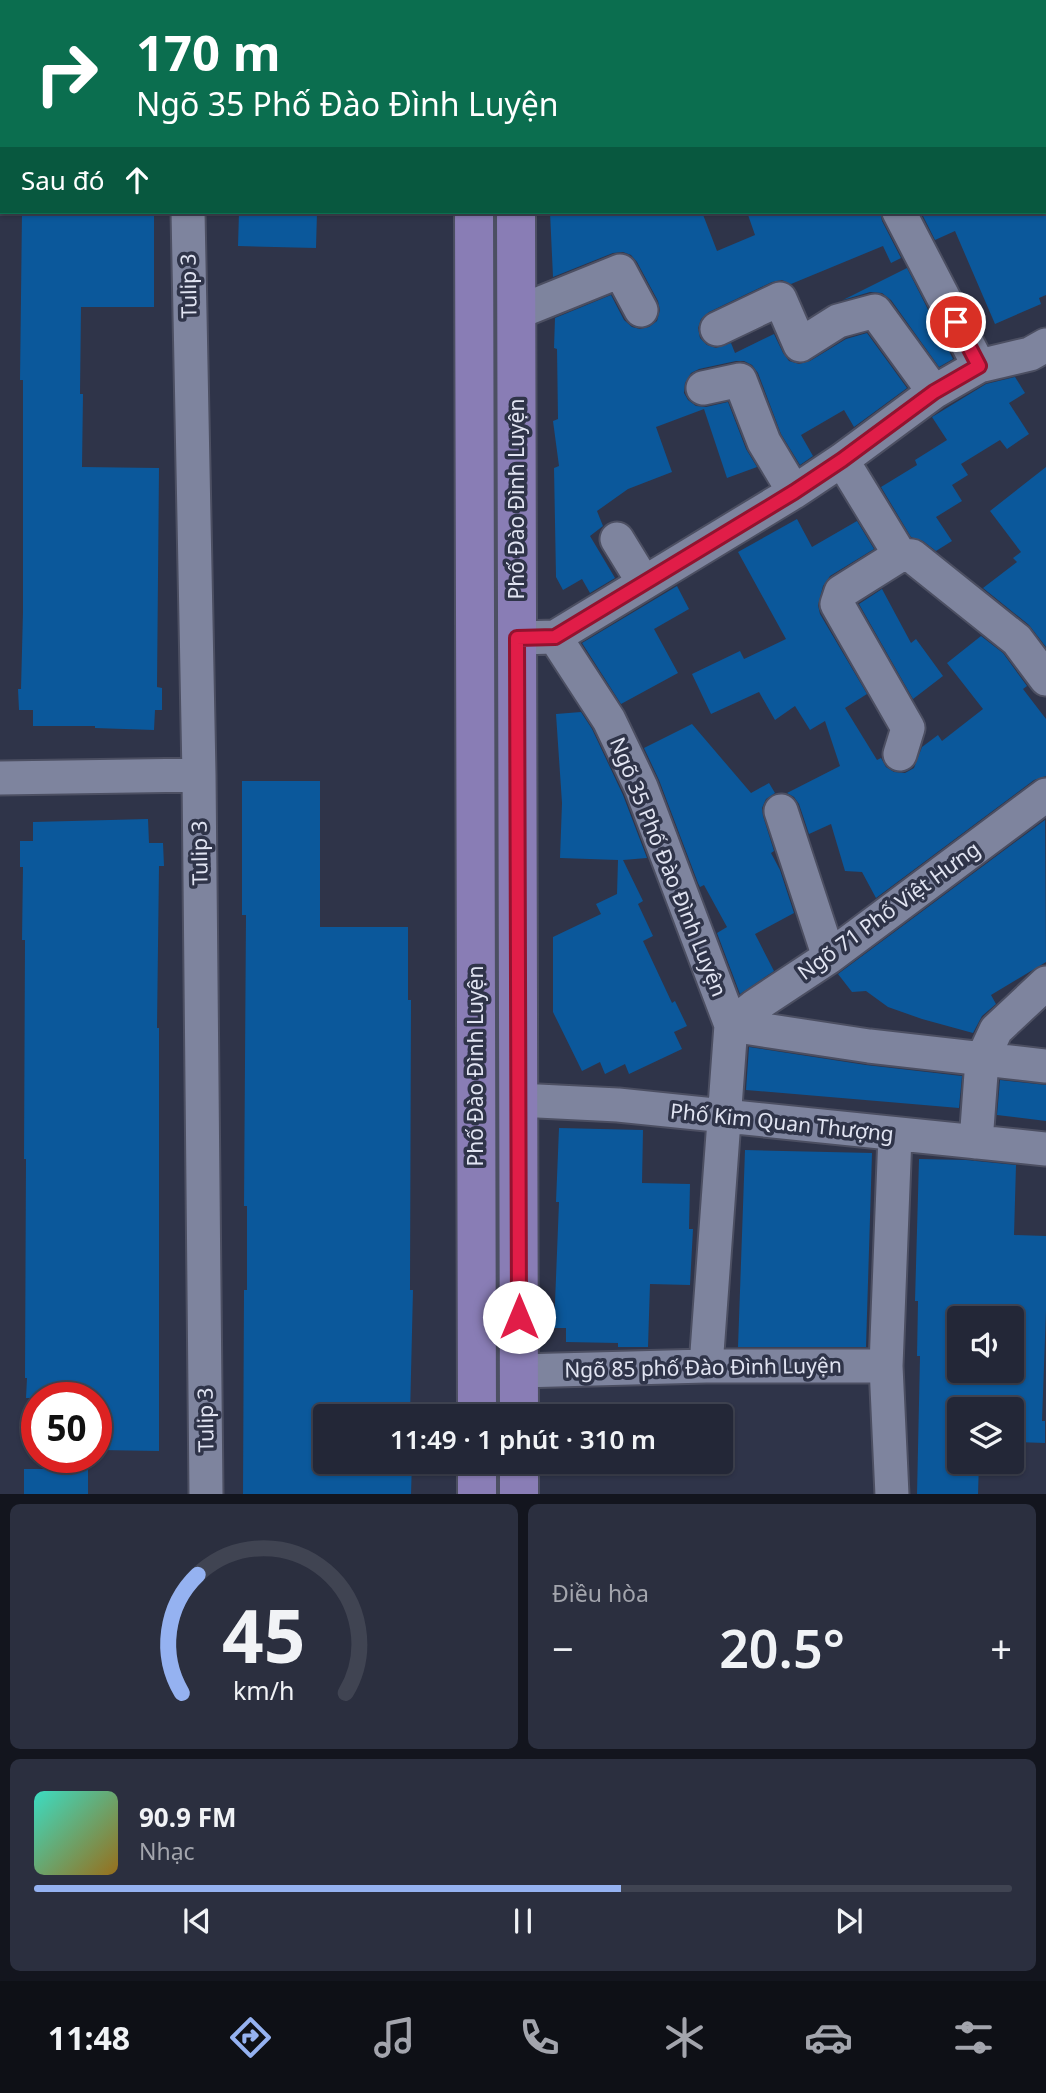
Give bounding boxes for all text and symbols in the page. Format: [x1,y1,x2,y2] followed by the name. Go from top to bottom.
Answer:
[136,19,281,85] text: 170 m
[21,28,112,119] icon: right
[136,82,559,125] text: Ngõ 35 Phố Đào Đình Luyện
[118,161,156,199] icon: ahead
[21,162,104,198] text: Sau đó
[173,253,203,319] street label: Tulip 3
[926,292,986,352] pin
[937,303,975,341] icon: arrive
[502,399,530,599] street label: Phố Đào Đình Luyện
[604,733,734,1000] street label: Ngõ 35 Phố Đào Đình Luyện
[184,820,214,886] street label: Tulip 3
[792,835,985,986] street label: Ngõ 71 Phố Việt Hưng
[461,966,489,1166] street label: Phố Đào Đình Luyện
[669,1096,895,1148] street label: Phố Kim Quan Thượng
[482,1280,556,1354] position arrow
[947,1306,1024,1474] map controls
[947,1306,1024,1383] button: sound
[564,1351,842,1383] street label: Ngõ 85 phố Đào Đình Luyện
[21,1382,112,1473] speed limit sign: 50
[190,1387,220,1453] street label: Tulip 3
[947,1397,1024,1474] button: layers
[390,1421,656,1457] text: 11:49 · 1 phút · 310 m
[552,1577,649,1609] text: Điều hòa
[222,1585,306,1684] text: 45
[719,1612,845,1683] text: 20.5°
[552,1622,574,1674] text: −
[990,1622,1012,1674] text: +
[233,1672,295,1706] text: km/h
[139,1799,236,1835] text: 90.9 FM
[139,1835,195,1867] text: Nhạc
[178,1902,216,1940] icon: previous
[504,1902,542,1940] icon: pause
[830,1902,868,1940] icon: next
[226,2013,275,2062] icon: directions
[370,2013,419,2062] icon: music
[515,2013,564,2062] icon: phone
[660,2013,709,2062] icon: climate
[804,2013,853,2062] icon: car
[949,2013,998,2062] icon: filters
[48,2016,130,2059] text: 11:48

